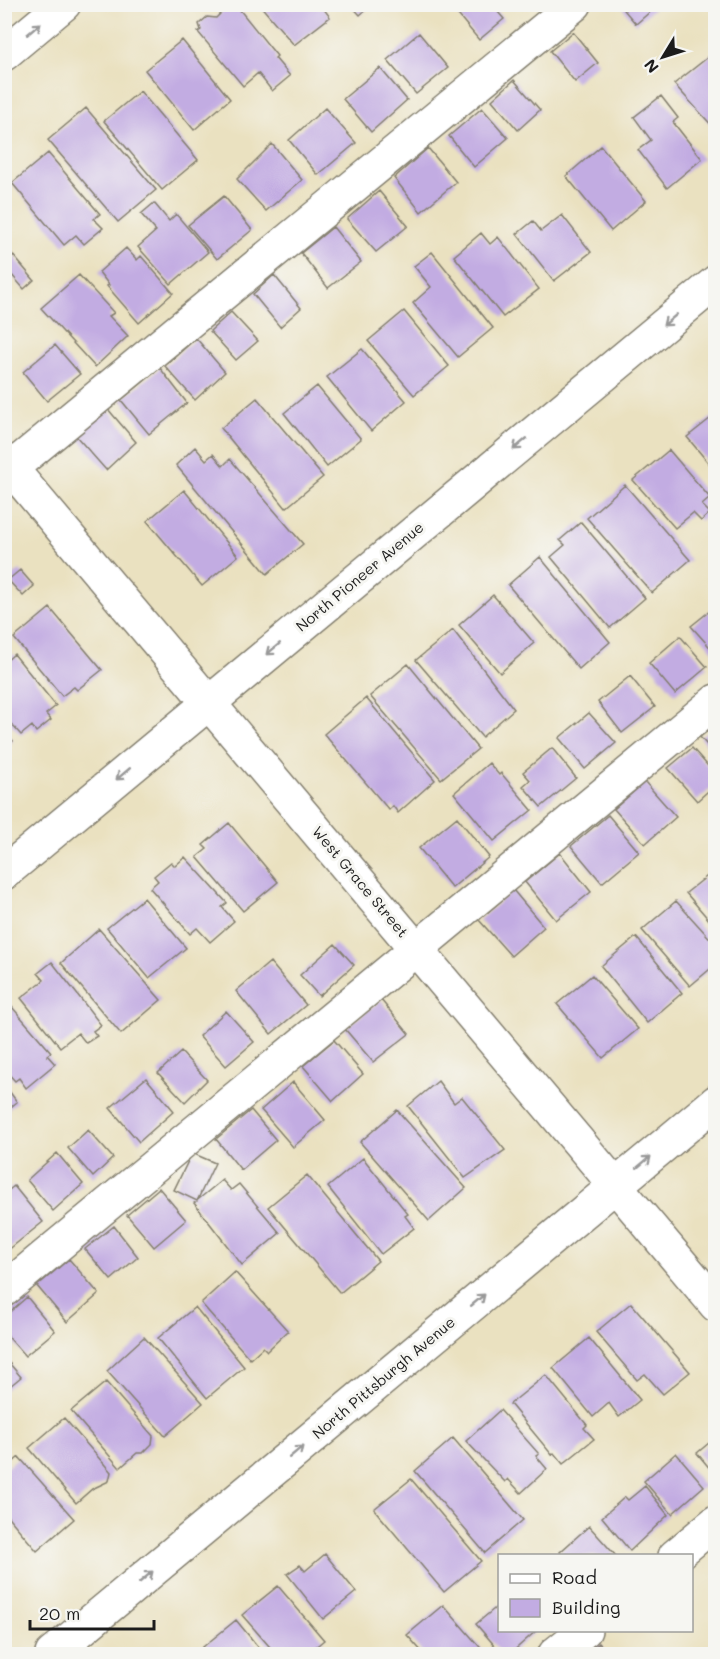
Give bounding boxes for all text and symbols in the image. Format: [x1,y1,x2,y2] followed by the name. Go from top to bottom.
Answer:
[26,22,41,36] one-way arrow
[633,27,693,87] north arrow
[639,55,663,78] text: N
[663,313,679,326] one-way arrow
[513,438,529,451] one-way arrow
[291,517,427,636] street label: North Pioneer Avenue
[266,643,282,656] one-way arrow
[116,767,131,781] one-way arrow
[308,821,413,941] street label: West Grace Street
[636,1155,651,1169] one-way arrow
[470,1294,486,1307] one-way arrow
[308,1311,459,1443] street label: North Pittsburgh Avenue
[288,1445,303,1459] one-way arrow
[498,1554,693,1632] legend
[552,1565,597,1589] text: Road
[138,1570,154,1583] one-way arrow
[30,1593,154,1631] scale bar
[552,1595,620,1619] text: Building
[39,1601,80,1625] text: 20 m

